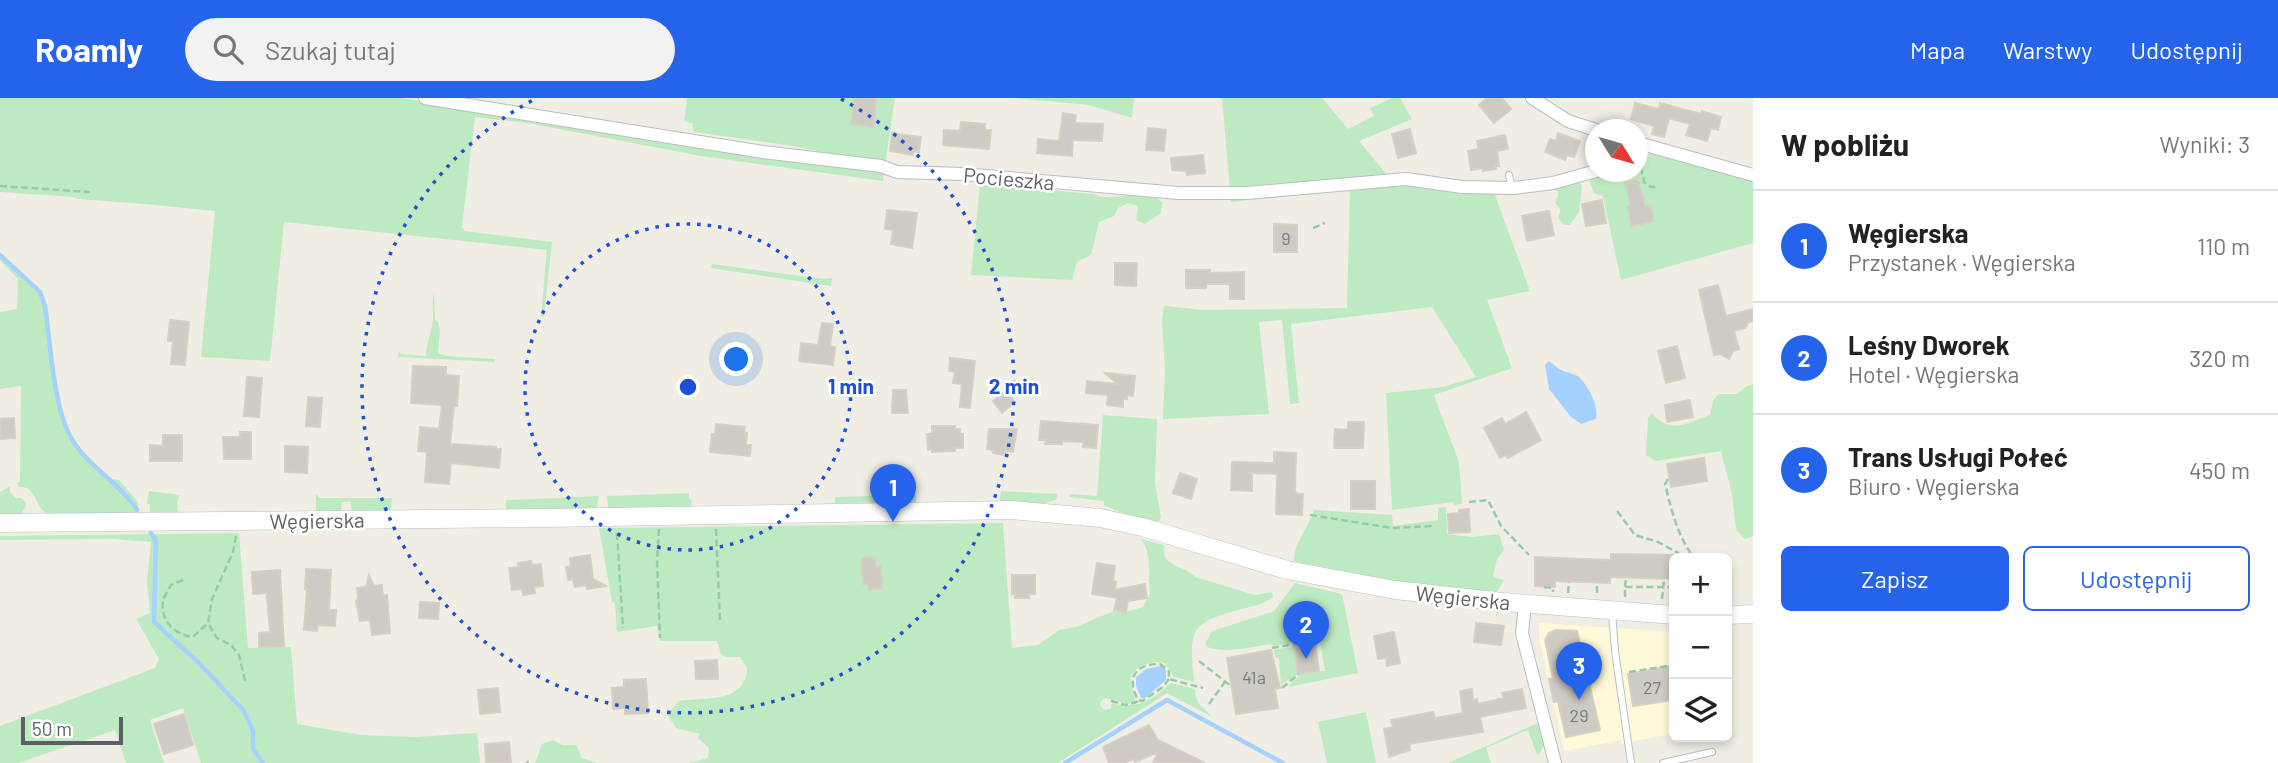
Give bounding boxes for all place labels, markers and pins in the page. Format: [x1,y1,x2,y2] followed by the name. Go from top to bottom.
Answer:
[676,375,700,399] centre of rings
[870,464,916,522] pin: 1
[1283,601,1329,659] pin: 2
[1556,642,1602,700] pin: 3

